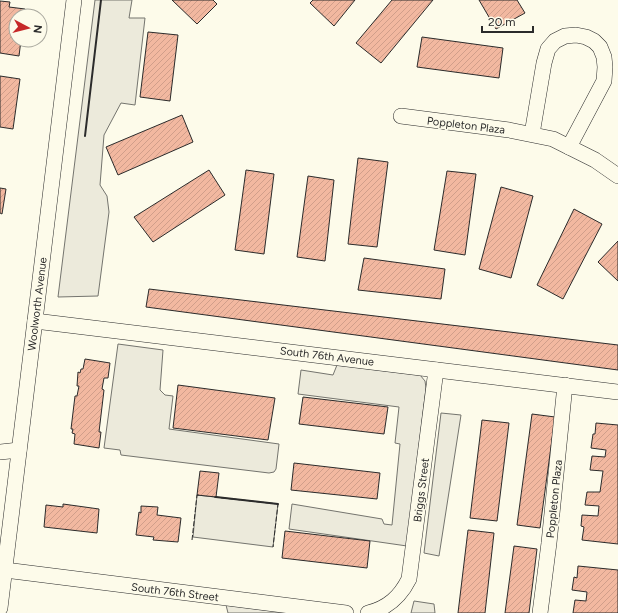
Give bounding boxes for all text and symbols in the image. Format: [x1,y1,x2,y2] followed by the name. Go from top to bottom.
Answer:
[8,8,48,48] north arrow
[482,8,533,34] scale bar
[488,15,516,29] text: 20 m
[30,24,44,34] text: N
[426,114,506,137] street label: Poppleton Plaza
[25,257,50,352] street label: Woolworth Avenue
[279,344,375,369] street label: South 76th Avenue
[411,457,432,523] street label: Briggs Street
[544,459,565,539] street label: Poppleton Plaza
[130,581,220,604] street label: South 76th Street

